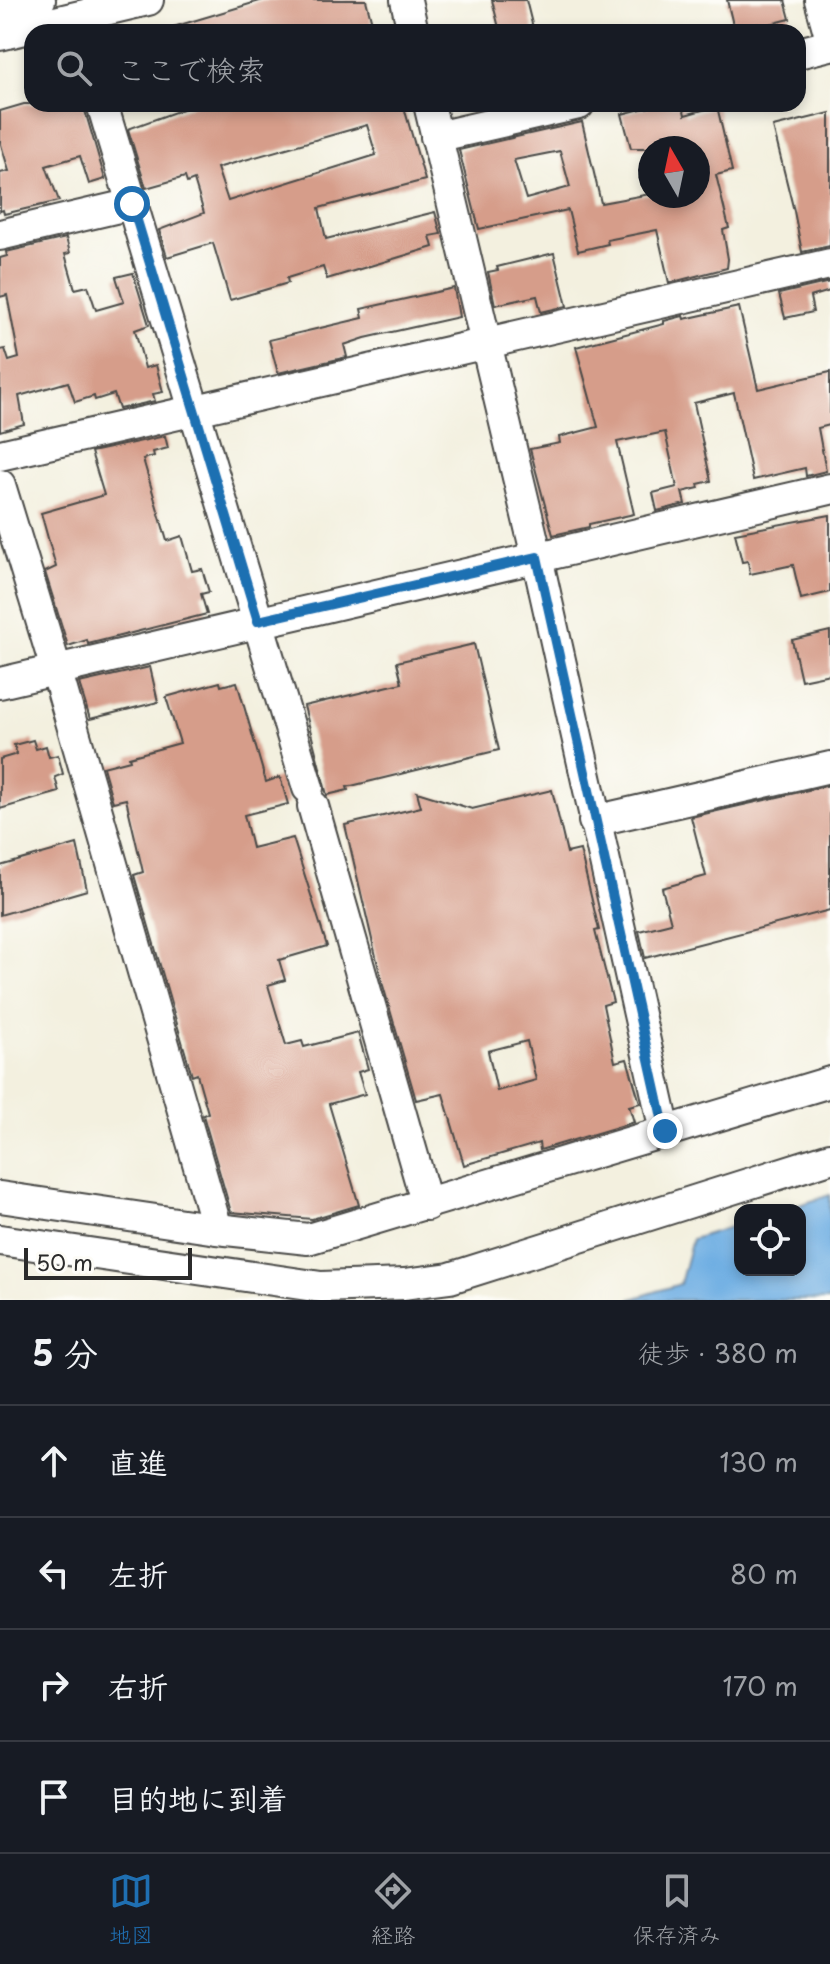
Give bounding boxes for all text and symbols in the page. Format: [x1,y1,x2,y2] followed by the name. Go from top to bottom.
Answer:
[24,24,806,112] search box
[52,46,96,90] icon: search
[116,46,266,91] text: ここで検索
[638,136,710,208] north arrow
[114,186,150,222] route start
[647,1113,683,1149] route end
[734,1204,806,1276] map controls
[734,1204,806,1276] button: locate
[24,1244,192,1280] scale bar
[36,1245,93,1278] text: 50 m
[32,1326,98,1378] text: 5 分
[638,1333,798,1372] text: 徒歩 · 380 m
[32,1439,76,1483] icon: ahead
[108,1439,168,1484] text: 直進
[719,1442,798,1481] text: 130 m
[32,1551,76,1595] icon: left
[108,1551,168,1596] text: 左折
[730,1554,798,1593] text: 80 m
[32,1663,76,1707] icon: right
[108,1663,168,1708] text: 右折
[723,1666,798,1705] text: 170 m
[32,1775,76,1819] icon: arrive
[108,1775,288,1820] text: 目的地に到着
[109,1869,153,1950] tab: 地図
[371,1869,415,1950] tab: 経路
[633,1869,721,1950] tab: 保存済み

